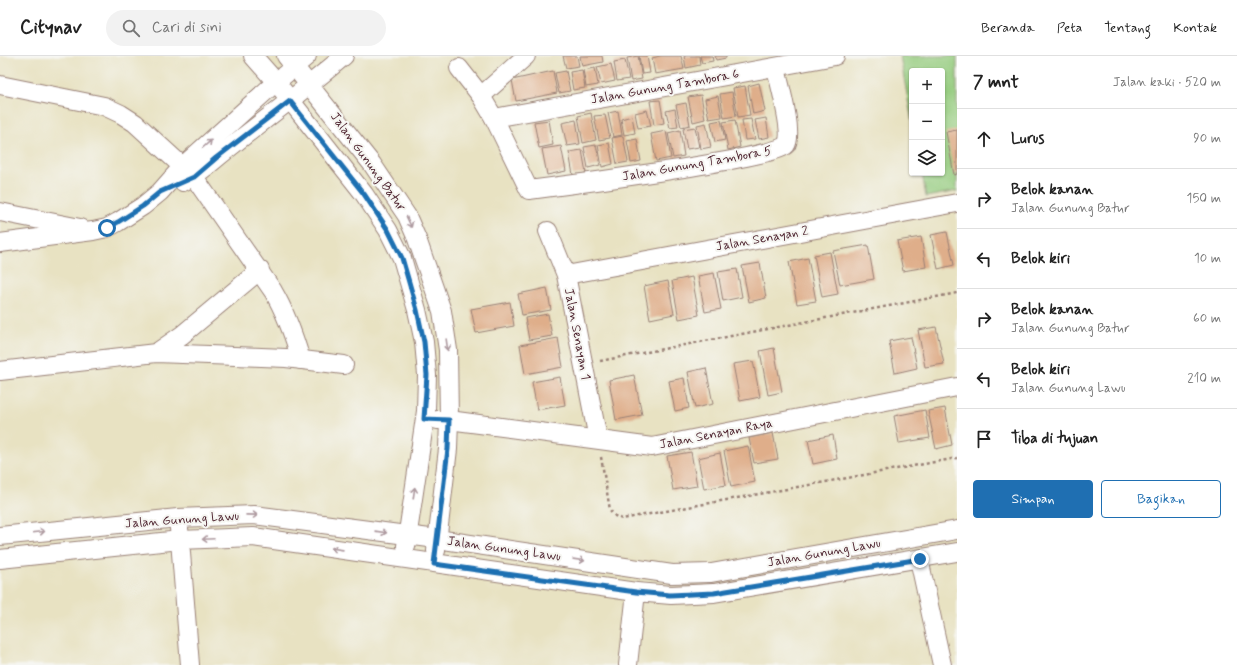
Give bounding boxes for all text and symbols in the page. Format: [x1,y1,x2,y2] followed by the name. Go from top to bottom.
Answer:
[106,10,386,46] search box
[20,15,82,40] text: Citynav
[120,17,142,39] icon: search
[152,18,222,38] text: Cari di sini
[981,19,1035,37] text: Beranda
[1057,19,1082,37] text: Peta
[1104,19,1151,37] text: Tentang
[1173,19,1217,37] text: Kontak
[589,66,741,108] street label: Jalan Gunung Tambora 6
[909,68,945,176] map controls
[909,68,945,104] button: +
[973,71,1019,93] text: 7 mnt
[1113,74,1221,91] text: Jalan kaki · 520 m
[909,104,945,140] button: −
[326,109,410,215] street label: Jalan Gunung Batur
[973,128,995,150] icon: ahead
[1011,129,1044,149] text: Lurus
[1193,130,1221,147] text: 90 m
[202,140,212,149] one-way arrow
[909,140,945,176] button: layers
[621,142,773,186] street label: Jalan Gunung Tambora 5
[1011,180,1094,200] text: Belok kanan
[973,188,995,210] icon: right
[1187,190,1221,207] text: 150 m
[1011,200,1130,217] text: Jalan Gunung Batur
[406,215,413,227] one-way arrow
[98,219,116,237] route start
[714,222,810,256] street label: Jalan Senayan 2
[973,248,995,270] icon: left
[1011,249,1070,269] text: Belok kiri
[1194,250,1221,267] text: 10 m
[560,287,594,381] street label: Jalan Senayan 1
[1011,300,1094,320] text: Belok kanan
[973,308,995,330] icon: right
[1193,310,1221,327] text: 60 m
[1011,320,1130,337] text: Jalan Gunung Batur
[443,338,451,351] one-way arrow
[1011,360,1070,380] text: Belok kiri
[973,368,995,390] icon: left
[1187,370,1221,387] text: 210 m
[1011,380,1125,397] text: Jalan Gunung Lawu
[658,415,774,453] street label: Jalan Senayan Raya
[973,428,995,450] icon: arrive
[1011,429,1098,449] text: Tiba di tujuan
[973,480,1093,518] button: Simpan
[1101,480,1221,518] button: Bagikan
[410,487,418,500] one-way arrow
[124,507,240,532] street label: Jalan Gunung Lawu
[245,511,258,519] one-way arrow
[32,528,45,535] one-way arrow
[374,528,387,536] one-way arrow
[446,533,562,565] street label: Jalan Gunung Lawu
[766,535,882,571] street label: Jalan Gunung Lawu
[202,536,215,543] one-way arrow
[331,545,344,553] one-way arrow
[911,550,929,568] route end
[572,556,585,564] one-way arrow

